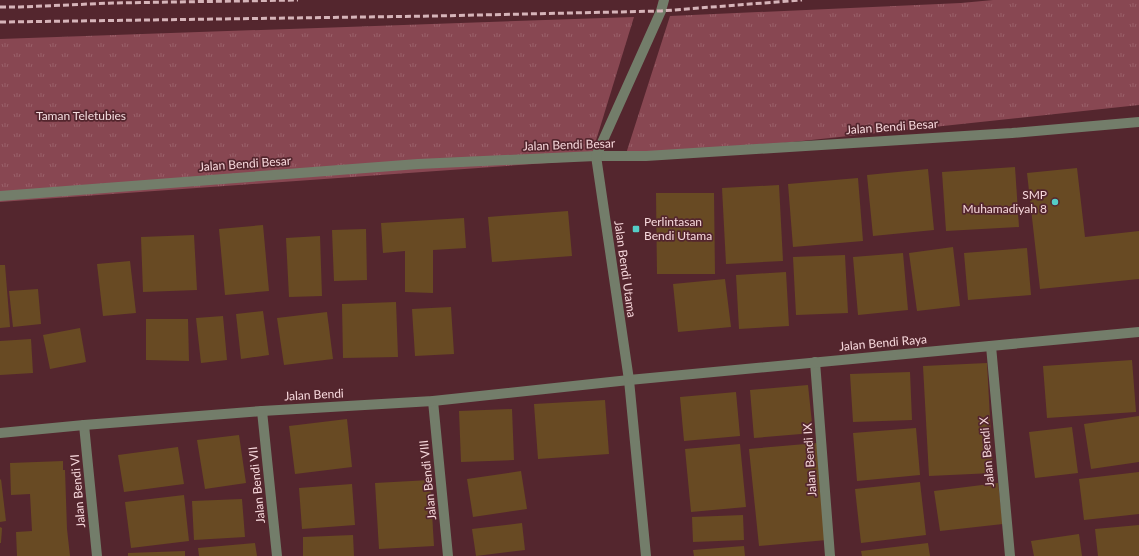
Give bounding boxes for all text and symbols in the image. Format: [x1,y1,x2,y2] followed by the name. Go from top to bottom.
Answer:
[36,108,126,123] park label: Taman Teletubies
[845,116,939,137] street label: Jalan Bendi Besar
[523,135,616,154] street label: Jalan Bendi Besar
[198,153,292,174] street label: Jalan Bendi Besar
[962,187,1047,216] place label: SMP Muhamadiyah 8
[1050,197,1060,207] marker: SMP Muhamadiyah 8
[644,214,712,243] place label: Perlintasan Bendi Utama
[611,220,640,318] street label: Jalan Bendi Utama
[631,224,641,234] marker: Perlintasan Bendi Utama
[838,331,927,354] street label: Jalan Bendi Raya
[284,385,344,404] street label: Jalan Bendi
[976,416,997,488] street label: Jalan Bendi X
[799,422,820,497] street label: Jalan Bendi IX
[416,439,439,521] street label: Jalan Bendi VIII
[245,446,268,524] street label: Jalan Bendi VII
[67,454,88,528] street label: Jalan Bendi VI

